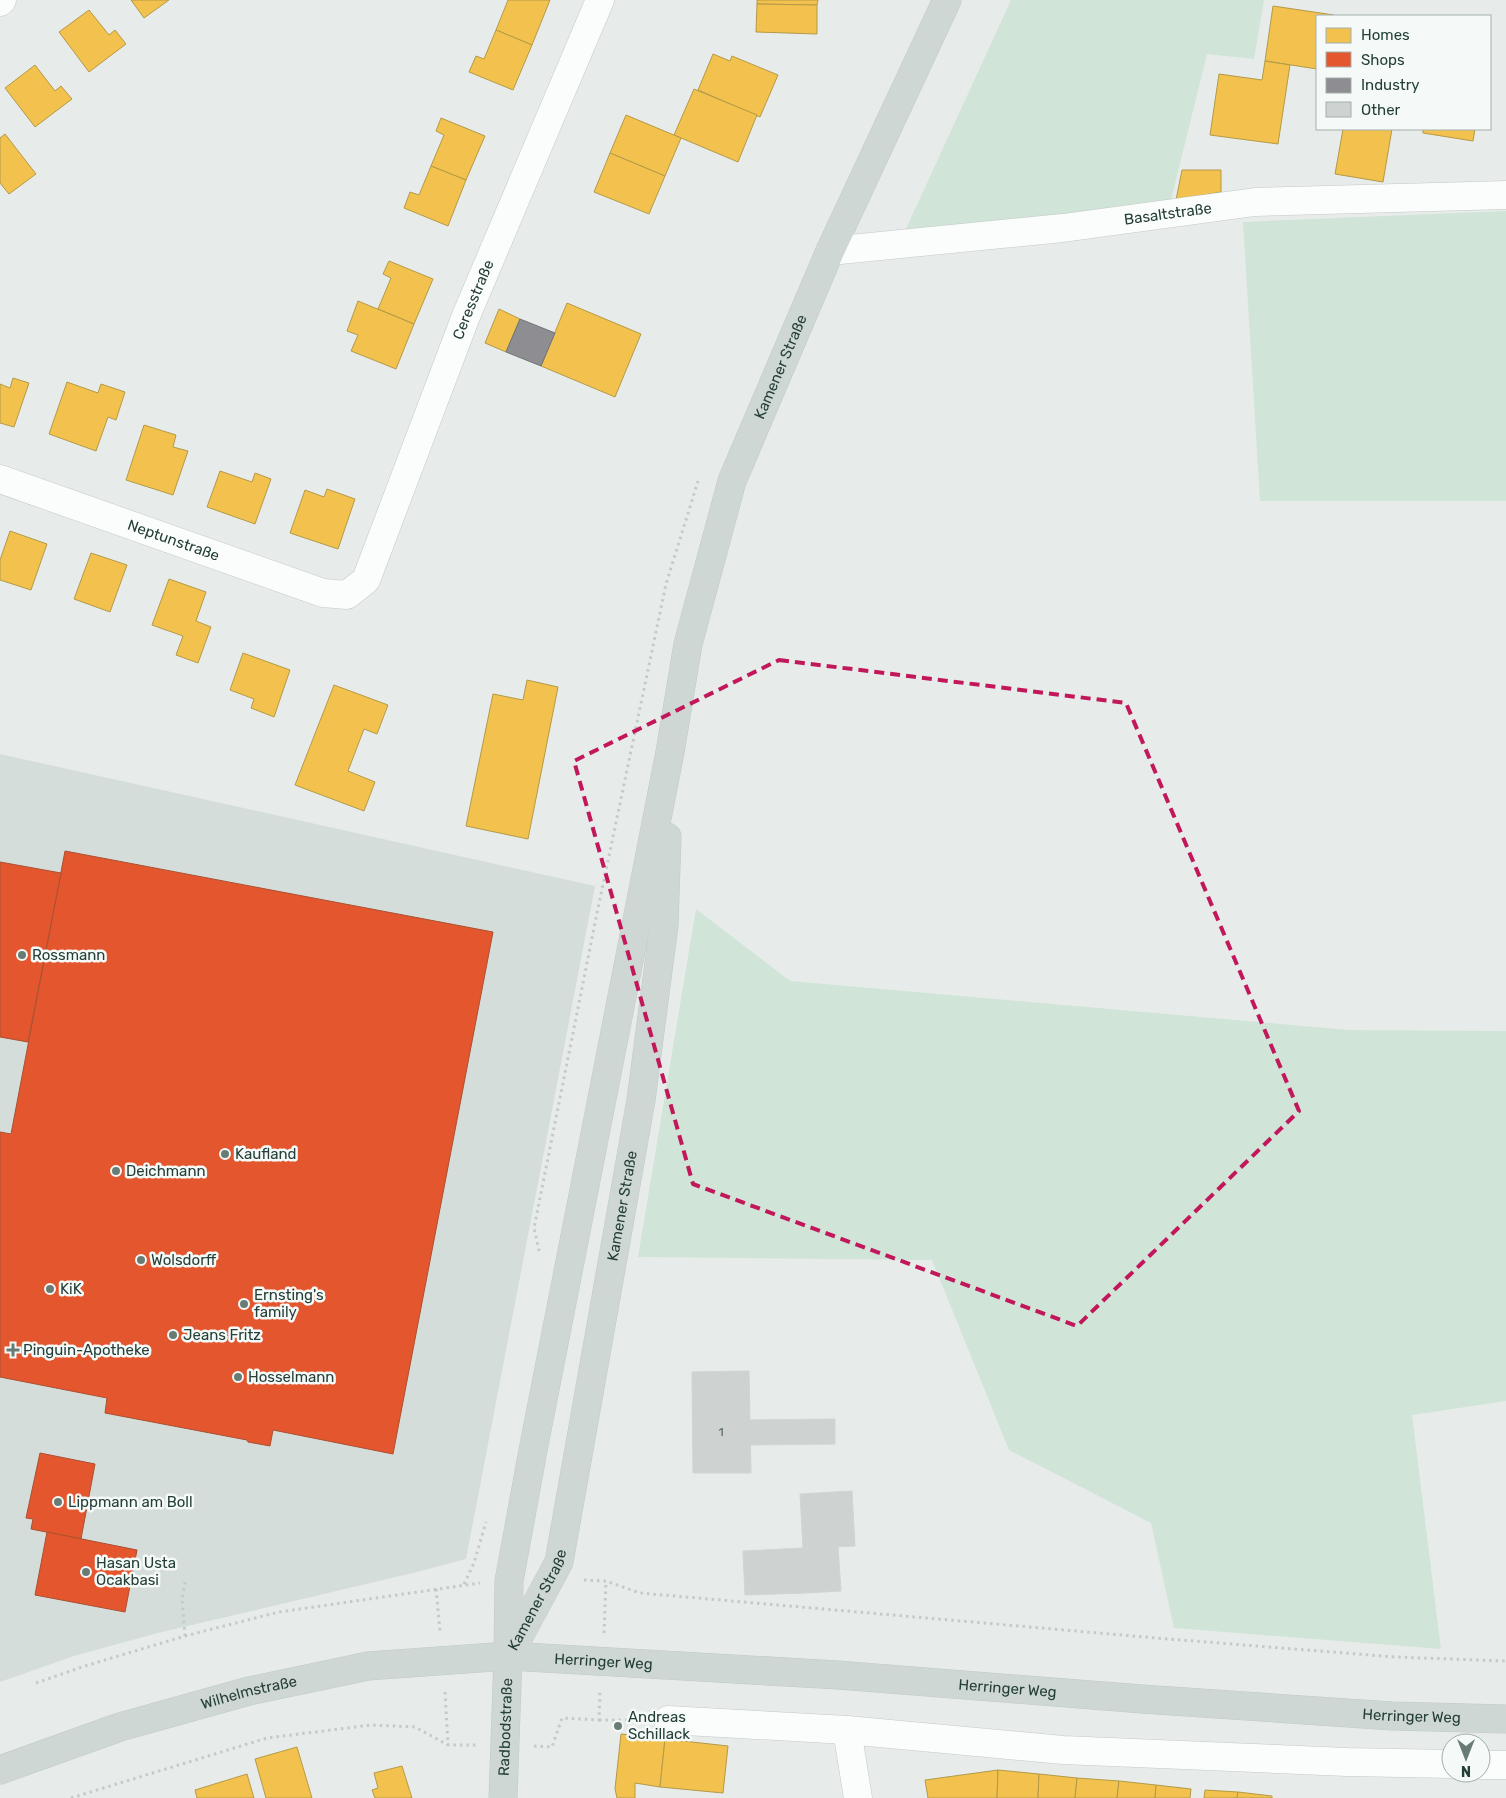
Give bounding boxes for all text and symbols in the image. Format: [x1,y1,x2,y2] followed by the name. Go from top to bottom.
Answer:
[1316,15,1491,130] legend
[1361,26,1410,44] text: Homes
[1361,51,1405,69] text: Shops
[1361,76,1420,94] text: Industry
[1361,101,1401,119] text: Other
[1123,199,1213,229] street label: Basaltstraße
[449,257,498,342] street label: Ceresstraße
[750,312,811,422] street label: Kamener Straße
[125,516,222,565] street label: Neptunstraße
[32,946,105,964] place label: Rossmann
[16,949,28,961] marker: Rossmann
[235,1145,297,1163] place label: Kaufland
[219,1148,231,1160] marker: Kaufland
[604,1149,641,1263] street label: Kamener Straße
[126,1162,206,1180] place label: Deichmann
[110,1165,122,1177] marker: Deichmann
[151,1251,217,1269] place label: Wolsdorff
[135,1254,147,1266] marker: Wolsdorff
[60,1280,82,1298] place label: KiK
[44,1283,56,1295] marker: KiK
[254,1286,324,1321] place label: Ernsting's family
[238,1298,250,1310] marker: Ernsting's family
[183,1326,261,1344] place label: Jeans Fritz
[167,1329,179,1341] marker: Jeans Fritz
[23,1341,150,1359] place label: Pinguin-Apotheke
[7,1344,19,1356] marker: Pinguin-Apotheke
[248,1368,334,1386] place label: Hosselmann
[232,1371,244,1383] marker: Hosselmann
[718,1425,724,1439] house number: 1
[68,1493,193,1511] place label: Lippmann am Boll
[52,1496,64,1508] marker: Lippmann am Boll
[504,1548,570,1654] street label: Kamener Straße
[96,1554,176,1589] place label: Hasan Usta Ocakbasi
[80,1566,92,1578] marker: Hasan Usta Ocakbasi
[554,1650,653,1673] street label: Herringer Weg
[199,1672,299,1713] street label: Wilhelmstraße
[958,1676,1057,1701] street label: Herringer Weg
[495,1678,516,1776] street label: Radbodstraße
[1362,1705,1461,1727] street label: Herringer Weg
[628,1708,690,1743] place label: Andreas Schillack
[612,1720,624,1732] marker: Andreas Schillack
[1441,1733,1491,1783] north arrow
[1461,1762,1471,1779] text: N

